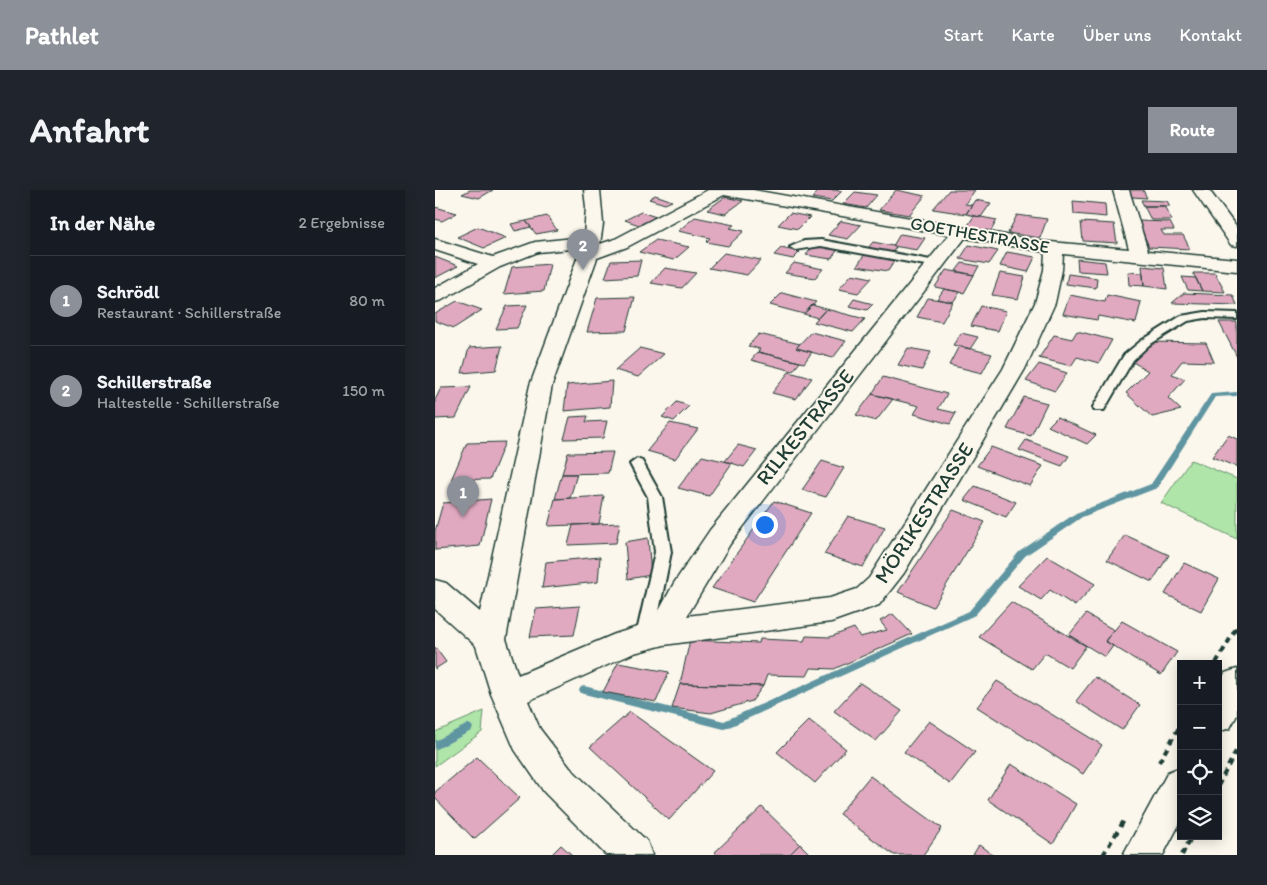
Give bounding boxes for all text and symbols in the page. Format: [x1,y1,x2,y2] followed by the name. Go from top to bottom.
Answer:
[25,21,99,50] text: Pathlet
[944,24,983,46] text: Start
[1011,24,1055,46] text: Karte
[1083,24,1152,46] text: Über uns
[1180,24,1242,46] text: Kontakt
[1148,107,1237,153] button: Route
[30,109,149,151] text: Anfahrt
[50,210,155,235] text: In der Nähe
[909,212,1051,258] street label: GOETHESTRASSE
[299,213,385,232] text: 2 Ergebnisse
[567,229,599,270] pin: 2
[97,280,159,303] text: Schrödl
[62,291,70,310] text: 1
[349,291,385,310] text: 80 m
[97,303,281,322] text: Restaurant · Schillerstraße
[750,364,859,490] street label: RILKESTRASSE
[97,370,212,393] text: Schillerstraße
[62,381,70,400] text: 2
[342,381,385,400] text: 150 m
[97,393,280,412] text: Haltestelle · Schillerstraße
[869,438,978,588] street label: MÖRIKESTRASSE
[447,476,479,517] pin: 1
[752,512,778,538] your location
[1177,660,1222,840] map controls
[1177,660,1222,705] button: +
[1177,705,1222,750] button: −
[1177,750,1222,795] button: locate
[1177,795,1222,840] button: layers

